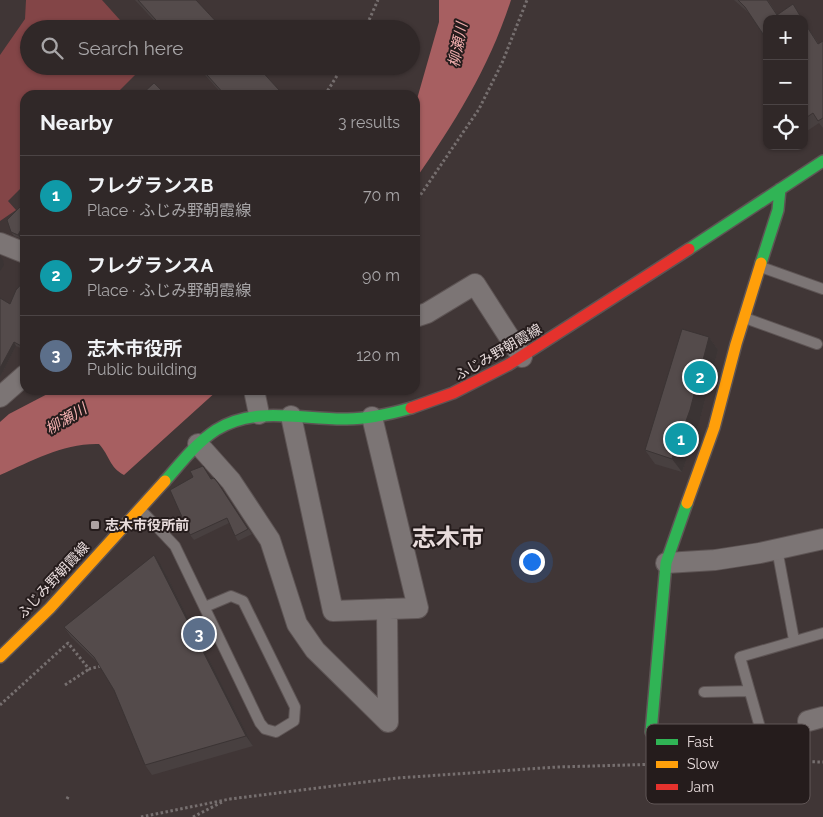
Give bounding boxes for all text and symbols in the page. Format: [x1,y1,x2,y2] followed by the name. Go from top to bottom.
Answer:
[763,15,808,150] map controls
[763,15,808,60] button: +
[445,19,472,69] water label: 柳瀬川
[20,20,420,75] search box
[38,34,66,62] icon: search
[78,37,184,59] text: Search here
[763,60,808,105] button: −
[763,105,808,150] button: locate
[40,110,113,135] text: Nearby
[338,113,400,132] text: 3 results
[87,174,214,196] text: フレグランスB
[52,186,60,205] text: 1
[363,186,400,205] text: 70 m
[87,201,251,220] text: Place · ふじみ野朝霞線
[87,254,213,276] text: フレグランスA
[51,266,61,285] text: 2
[362,266,400,285] text: 90 m
[87,281,251,300] text: Place · ふじみ野朝霞線
[452,321,544,383] street label: ふじみ野朝霞線
[87,337,182,359] text: 志木市役所
[52,346,60,365] text: 3
[356,346,400,365] text: 120 m
[684,358,716,396] pin: 2
[87,360,197,379] text: Public building
[42,399,92,438] water label: 柳瀬川
[665,420,697,458] pin: 1
[105,517,189,533] place label: 志木市役所前
[89,519,101,531] marker: 志木市役所前
[412,523,484,552] district label: 志木市
[14,539,92,621] street label: ふじみ野朝霞線
[519,549,545,575] your location
[183,615,215,653] pin: 3
[646,724,810,804] legend
[687,734,714,750] text: Fast
[687,756,719,772] text: Slow
[687,779,714,795] text: Jam

